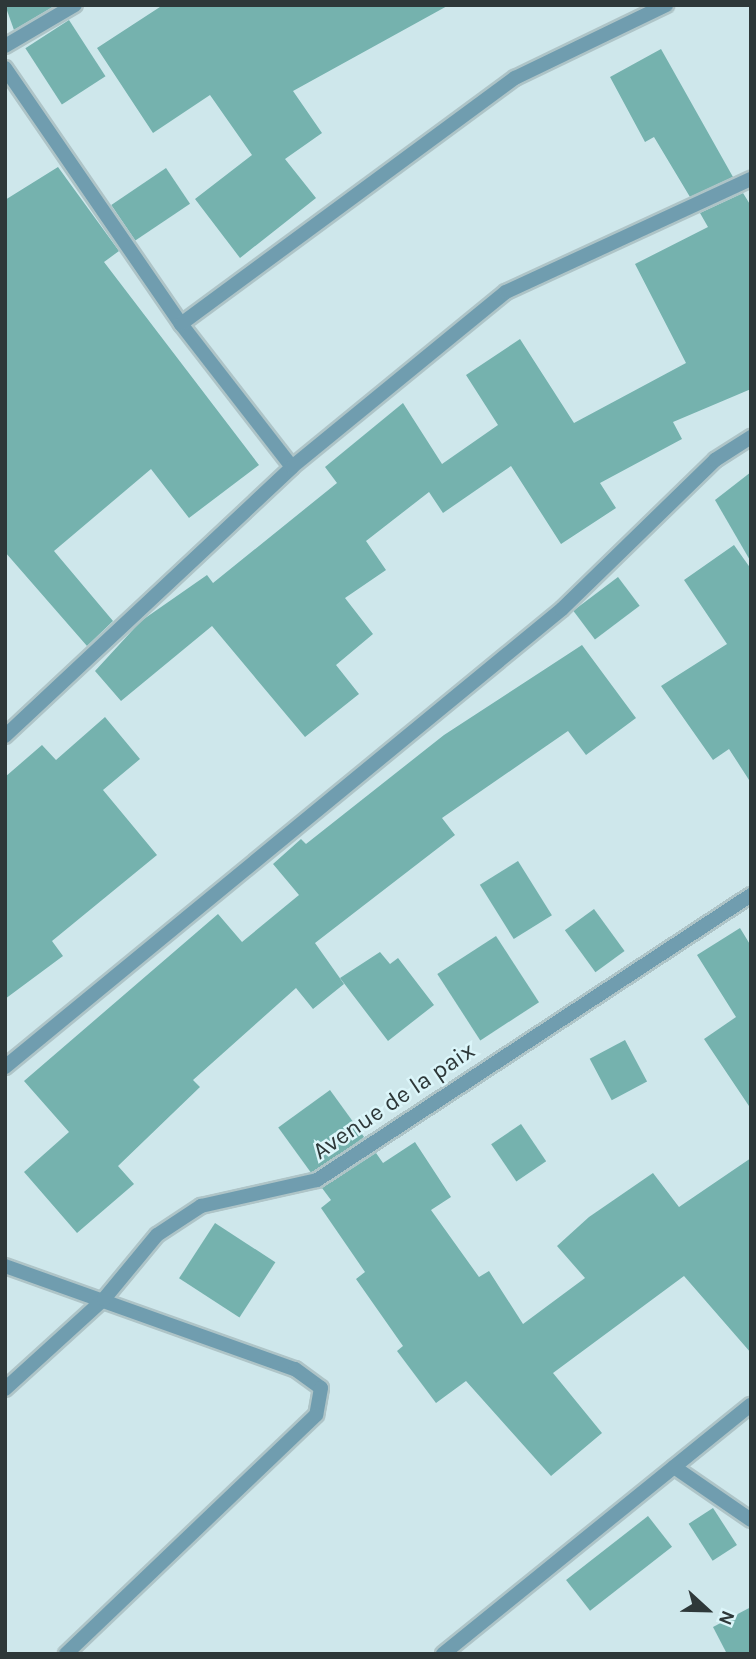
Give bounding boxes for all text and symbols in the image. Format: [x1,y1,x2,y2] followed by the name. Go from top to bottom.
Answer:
[308,1036,480,1166] street label: Avenue de la paix
[672,1575,742,1645] north arrow
[714,1607,739,1628] text: N

